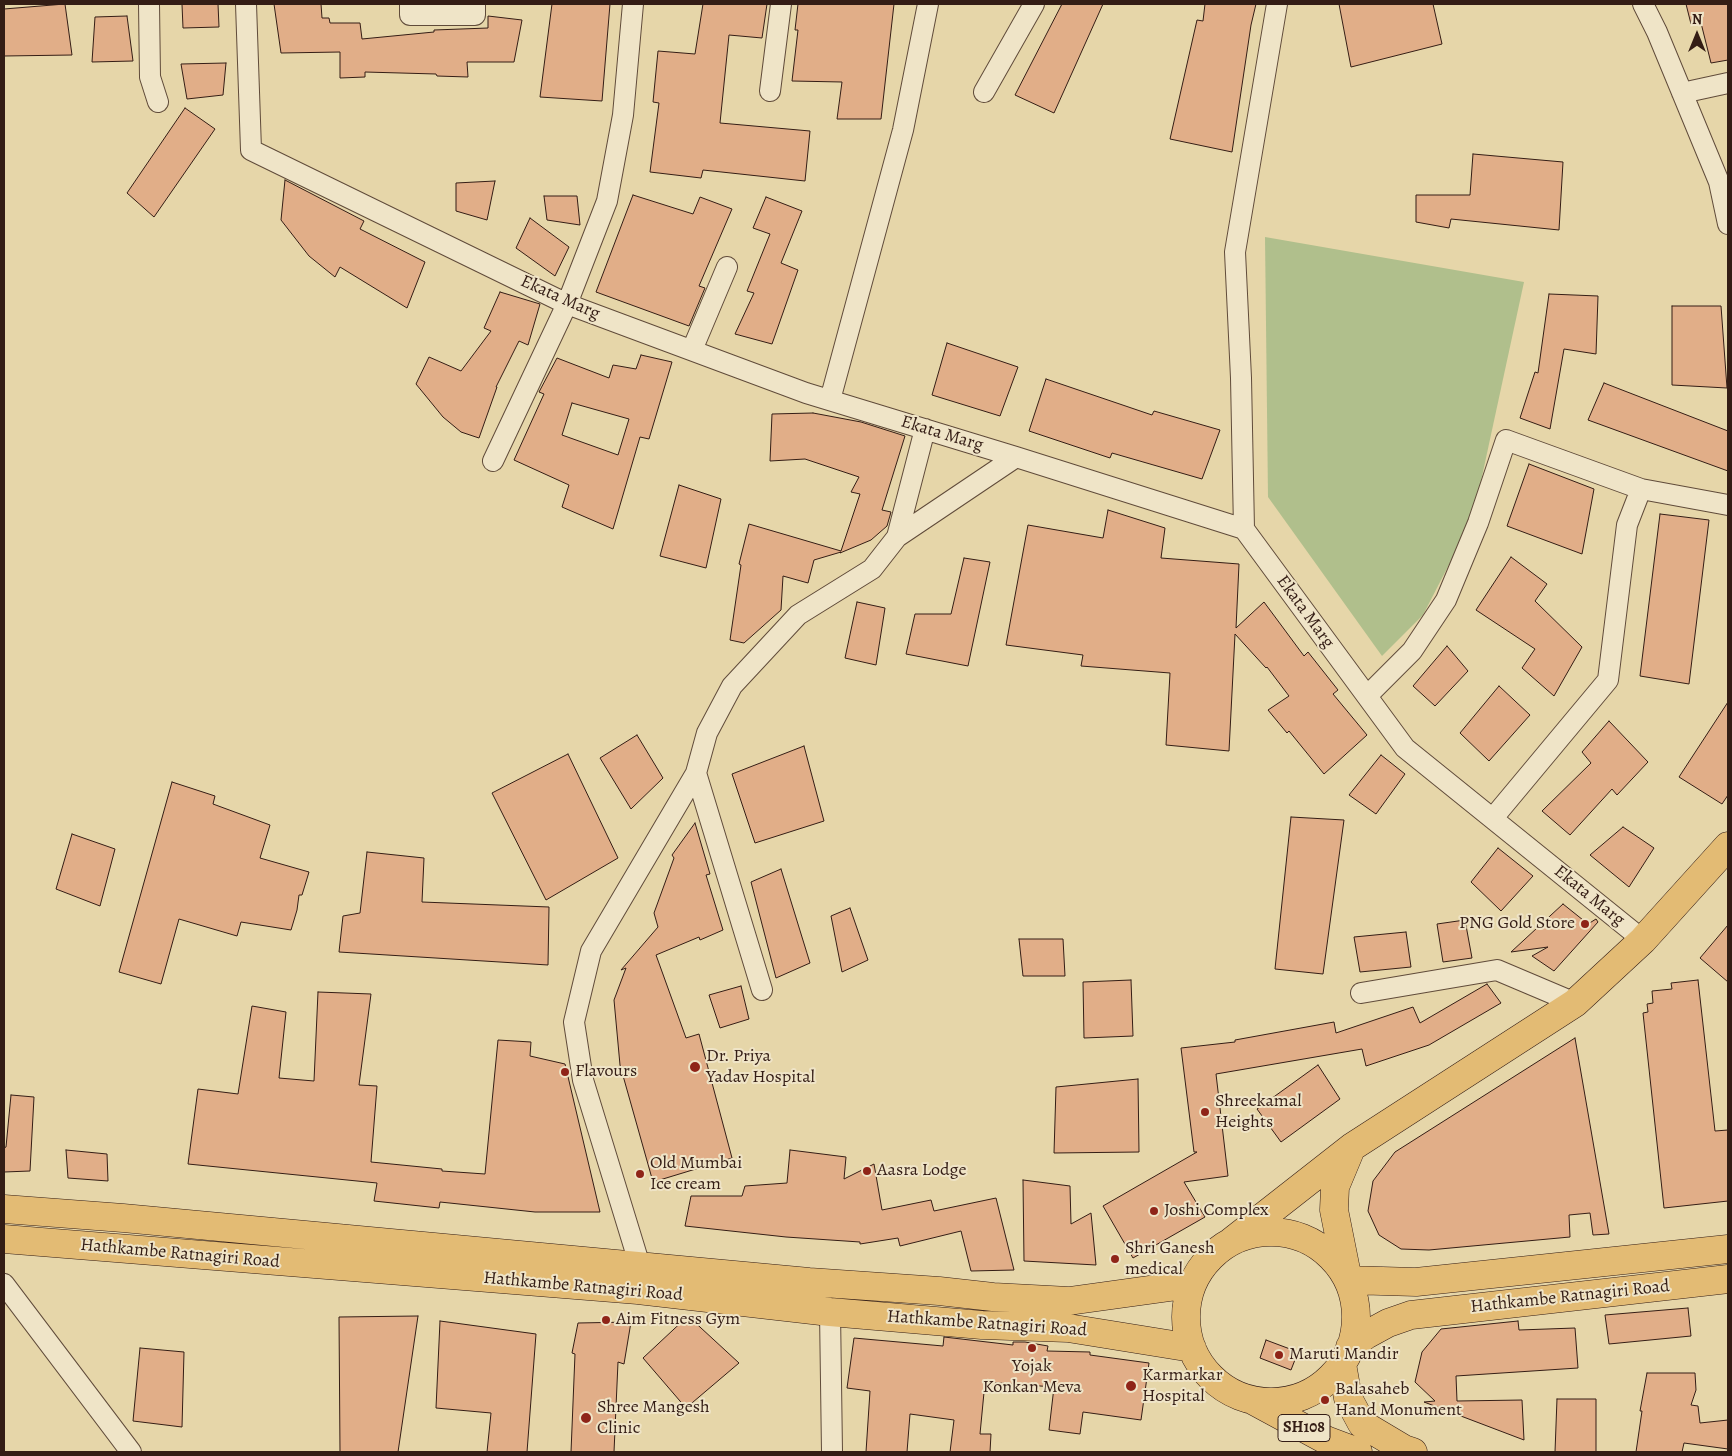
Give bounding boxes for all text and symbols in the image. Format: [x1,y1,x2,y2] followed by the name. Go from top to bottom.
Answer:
[1672,10,1722,60] north arrow
[1692,10,1702,29] text: N
[517,271,603,325] street label: Ekata Marg
[898,411,986,457] street label: Ekata Marg
[1271,571,1339,653] street label: Ekata Marg
[1549,861,1629,931] street label: Ekata Marg
[1459,913,1575,935] place label: PNG Gold Store
[1579,918,1591,930] marker: PNG Gold Store
[706,1046,815,1088] place label: Dr. Priya Yadav Hospital
[688,1060,702,1074] marker: Dr. Priya Yadav Hospital
[575,1061,637,1083] place label: Flavours
[559,1066,571,1078] marker: Flavours
[1215,1091,1302,1134] place label: Shreekamal Heights
[1199,1106,1211,1118] marker: Shreekamal Heights
[650,1153,742,1196] place label: Old Mumbai Ice cream
[877,1160,967,1182] place label: Aasra Lodge
[861,1165,873,1177] marker: Aasra Lodge
[634,1168,646,1180] marker: Old Mumbai Ice cream
[1164,1200,1269,1222] place label: Joshi Complex
[1148,1205,1160,1217] marker: Joshi Complex
[79,1235,281,1273] street label: Hathkambe Ratnagiri Road
[1125,1238,1214,1280] place label: Shri Ganesh medical
[1109,1253,1121,1265] marker: Shri Ganesh medical
[482,1268,684,1306] street label: Hathkambe Ratnagiri Road
[1469,1276,1671,1318] street label: Hathkambe Ratnagiri Road
[886,1306,1088,1342] street label: Hathkambe Ratnagiri Road
[616,1309,740,1331] place label: Aim Fitness Gym
[600,1314,612,1326] marker: Aim Fitness Gym
[1026,1342,1038,1354] marker: Yojak Konkan Meva
[1289,1344,1399,1366] place label: Maruti Mandir
[1273,1349,1285,1361] marker: Maruti Mandir
[982,1356,1082,1398] place label: Yojak Konkan Meva
[1142,1365,1223,1408] place label: Karmarkar Hospital
[1124,1379,1138,1393] marker: Karmarkar Hospital
[1335,1379,1462,1422] place label: Balasaheb Hand Monument
[1319,1394,1331,1406] marker: Balasaheb Hand Monument
[597,1397,710,1440] place label: Shree Mangesh Clinic
[579,1411,593,1425] marker: Shree Mangesh Clinic
[1278,1415,1330,1442] road number: SH108

